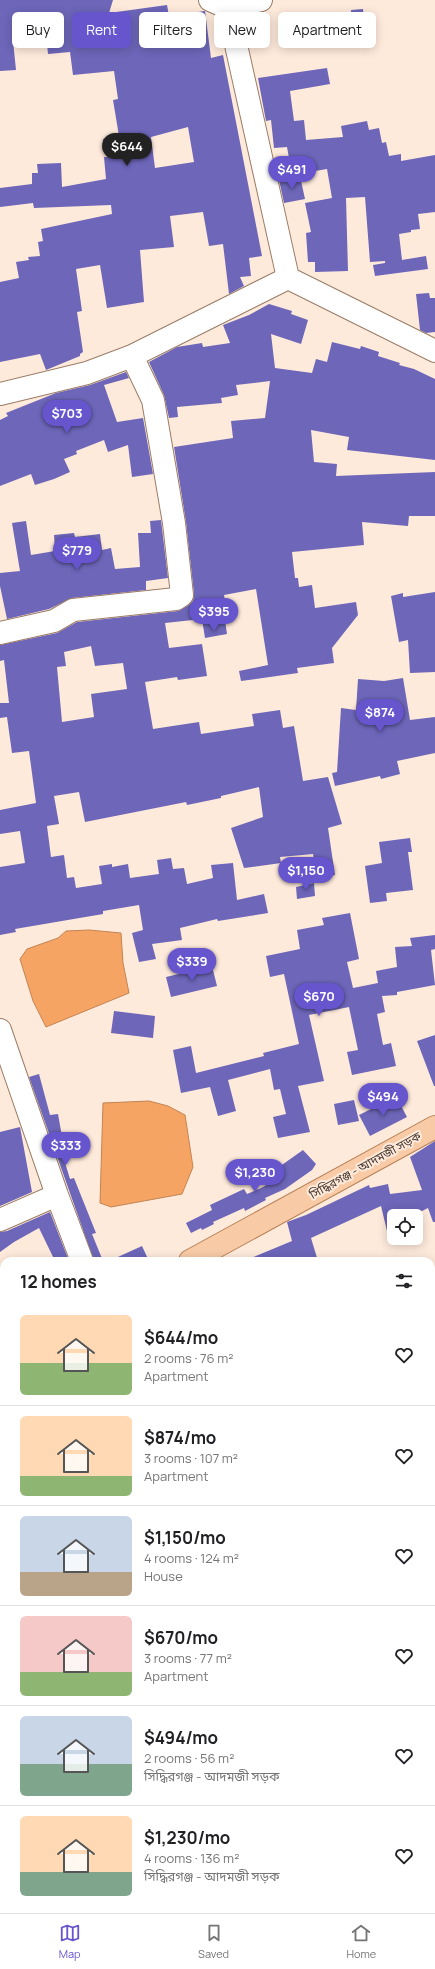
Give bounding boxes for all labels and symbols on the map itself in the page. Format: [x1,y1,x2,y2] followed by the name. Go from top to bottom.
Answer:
[103,133,151,167] pin: $644
[268,156,316,190] pin: $491
[43,400,91,434] pin: $703
[53,537,101,571] pin: $779
[190,598,238,632] pin: $395
[356,699,404,733] pin: $874
[273,857,339,891] pin: $1,150
[168,948,216,982] pin: $339
[295,983,343,1017] pin: $670
[359,1083,407,1117] pin: $494
[305,1127,424,1203] street label: সিদ্ধিরগঞ্জ - আদমজী সড়ক
[42,1132,90,1166] pin: $333
[222,1159,288,1193] pin: $1,230

